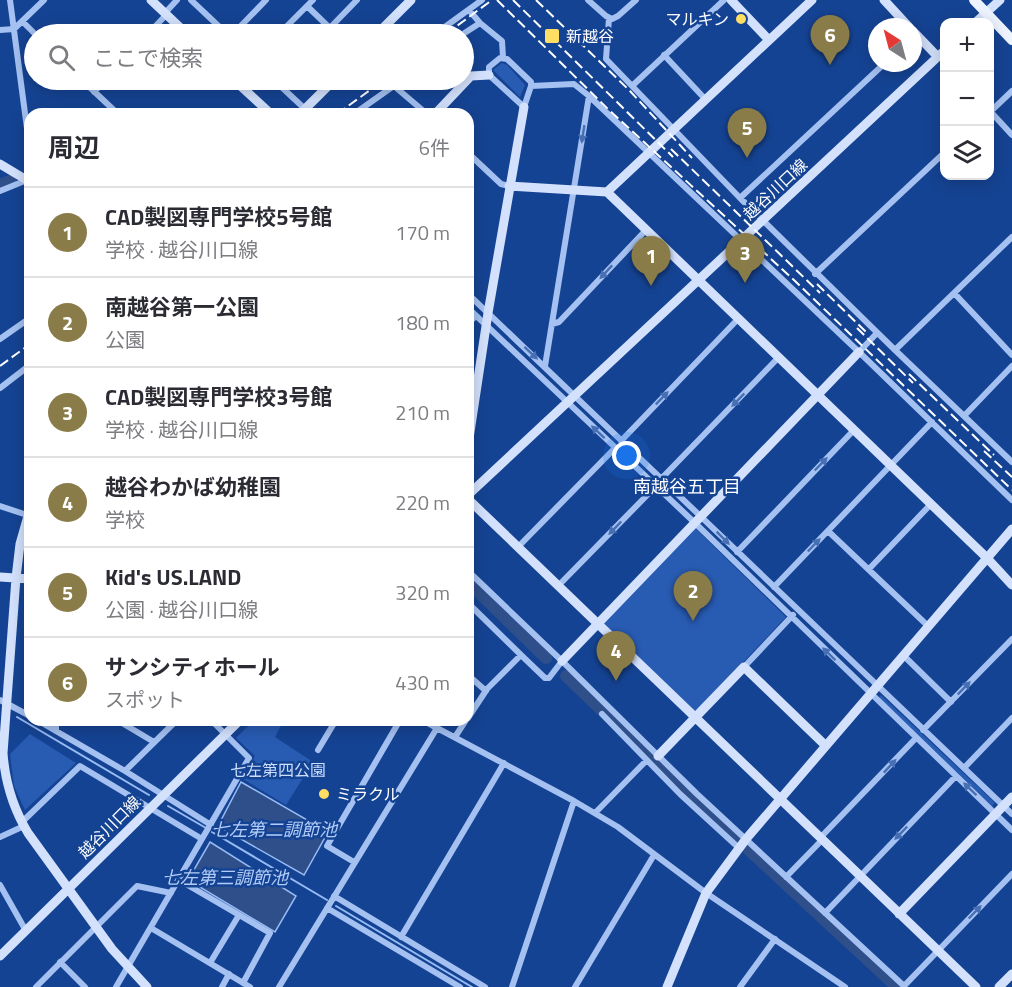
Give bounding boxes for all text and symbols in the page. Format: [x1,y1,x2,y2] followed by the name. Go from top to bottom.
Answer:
[665,7,729,31] place label: マルキン
[734,12,748,26] marker: マルキン
[810,16,850,65] pin: 6
[868,18,922,72] north arrow
[940,18,994,180] map controls
[940,18,994,72] button: +
[24,24,474,90] search box
[566,24,614,48] place label: 新越谷
[543,27,561,45] marker: 新越谷
[45,41,78,74] icon: search
[93,41,203,75] text: ここで検索
[940,72,994,126] button: −
[728,108,766,158] pin: 5
[578,125,587,144] one-way arrow
[940,126,994,180] button: layers
[48,128,100,167] text: 周辺
[419,132,450,163] text: 6件
[738,153,812,225] street label: 越谷川口線
[105,200,333,234] text: CAD製図専門学校5号館
[62,217,73,248] text: 1
[395,217,450,248] text: 170 m
[105,234,258,265] text: 学校 · 越谷川口線
[726,234,764,283] pin: 3
[632,236,670,286] pin: 1
[599,265,613,280] one-way arrow
[105,290,259,324] text: 南越谷第一公園
[62,307,73,338] text: 2
[395,307,450,338] text: 180 m
[105,324,145,355] text: 公園
[523,346,538,359] one-way arrow
[105,380,333,414] text: CAD製図専門学校3号館
[655,391,669,406] one-way arrow
[731,393,745,407] one-way arrow
[62,397,73,428] text: 3
[395,397,450,428] text: 210 m
[105,414,258,445] text: 学校 · 越谷川口線
[590,425,605,439] one-way arrow
[612,441,641,470] your location
[814,457,828,472] one-way arrow
[105,470,281,504] text: 越谷わかば幼稚園
[633,473,741,500] district label: 南越谷五丁目
[62,487,73,518] text: 4
[395,487,450,518] text: 220 m
[105,504,145,535] text: 学校
[608,521,622,536] one-way arrow
[716,531,730,546] one-way arrow
[807,538,821,553] one-way arrow
[105,560,241,594] text: Kid's US.LAND
[674,572,712,621] pin: 2
[62,577,73,608] text: 5
[395,577,450,608] text: 320 m
[105,594,258,625] text: 公園 · 越谷川口線
[596,632,636,681] pin: 4
[822,647,837,661] one-way arrow
[105,650,280,684] text: サンシティホール
[62,667,73,698] text: 6
[395,667,450,698] text: 430 m
[957,681,971,695] one-way arrow
[105,684,185,715] text: スポット
[230,758,326,782] park label: 七左第四公園
[883,758,897,773] one-way arrow
[336,782,400,806] place label: ミラクル
[963,783,977,797] one-way arrow
[317,787,331,801] marker: ミラクル
[72,790,146,864] street label: 越谷川口線
[211,816,339,843] water label: 七左第二調節池
[894,826,908,840] one-way arrow
[162,864,290,891] water label: 七左第三調節池
[968,905,982,920] one-way arrow

